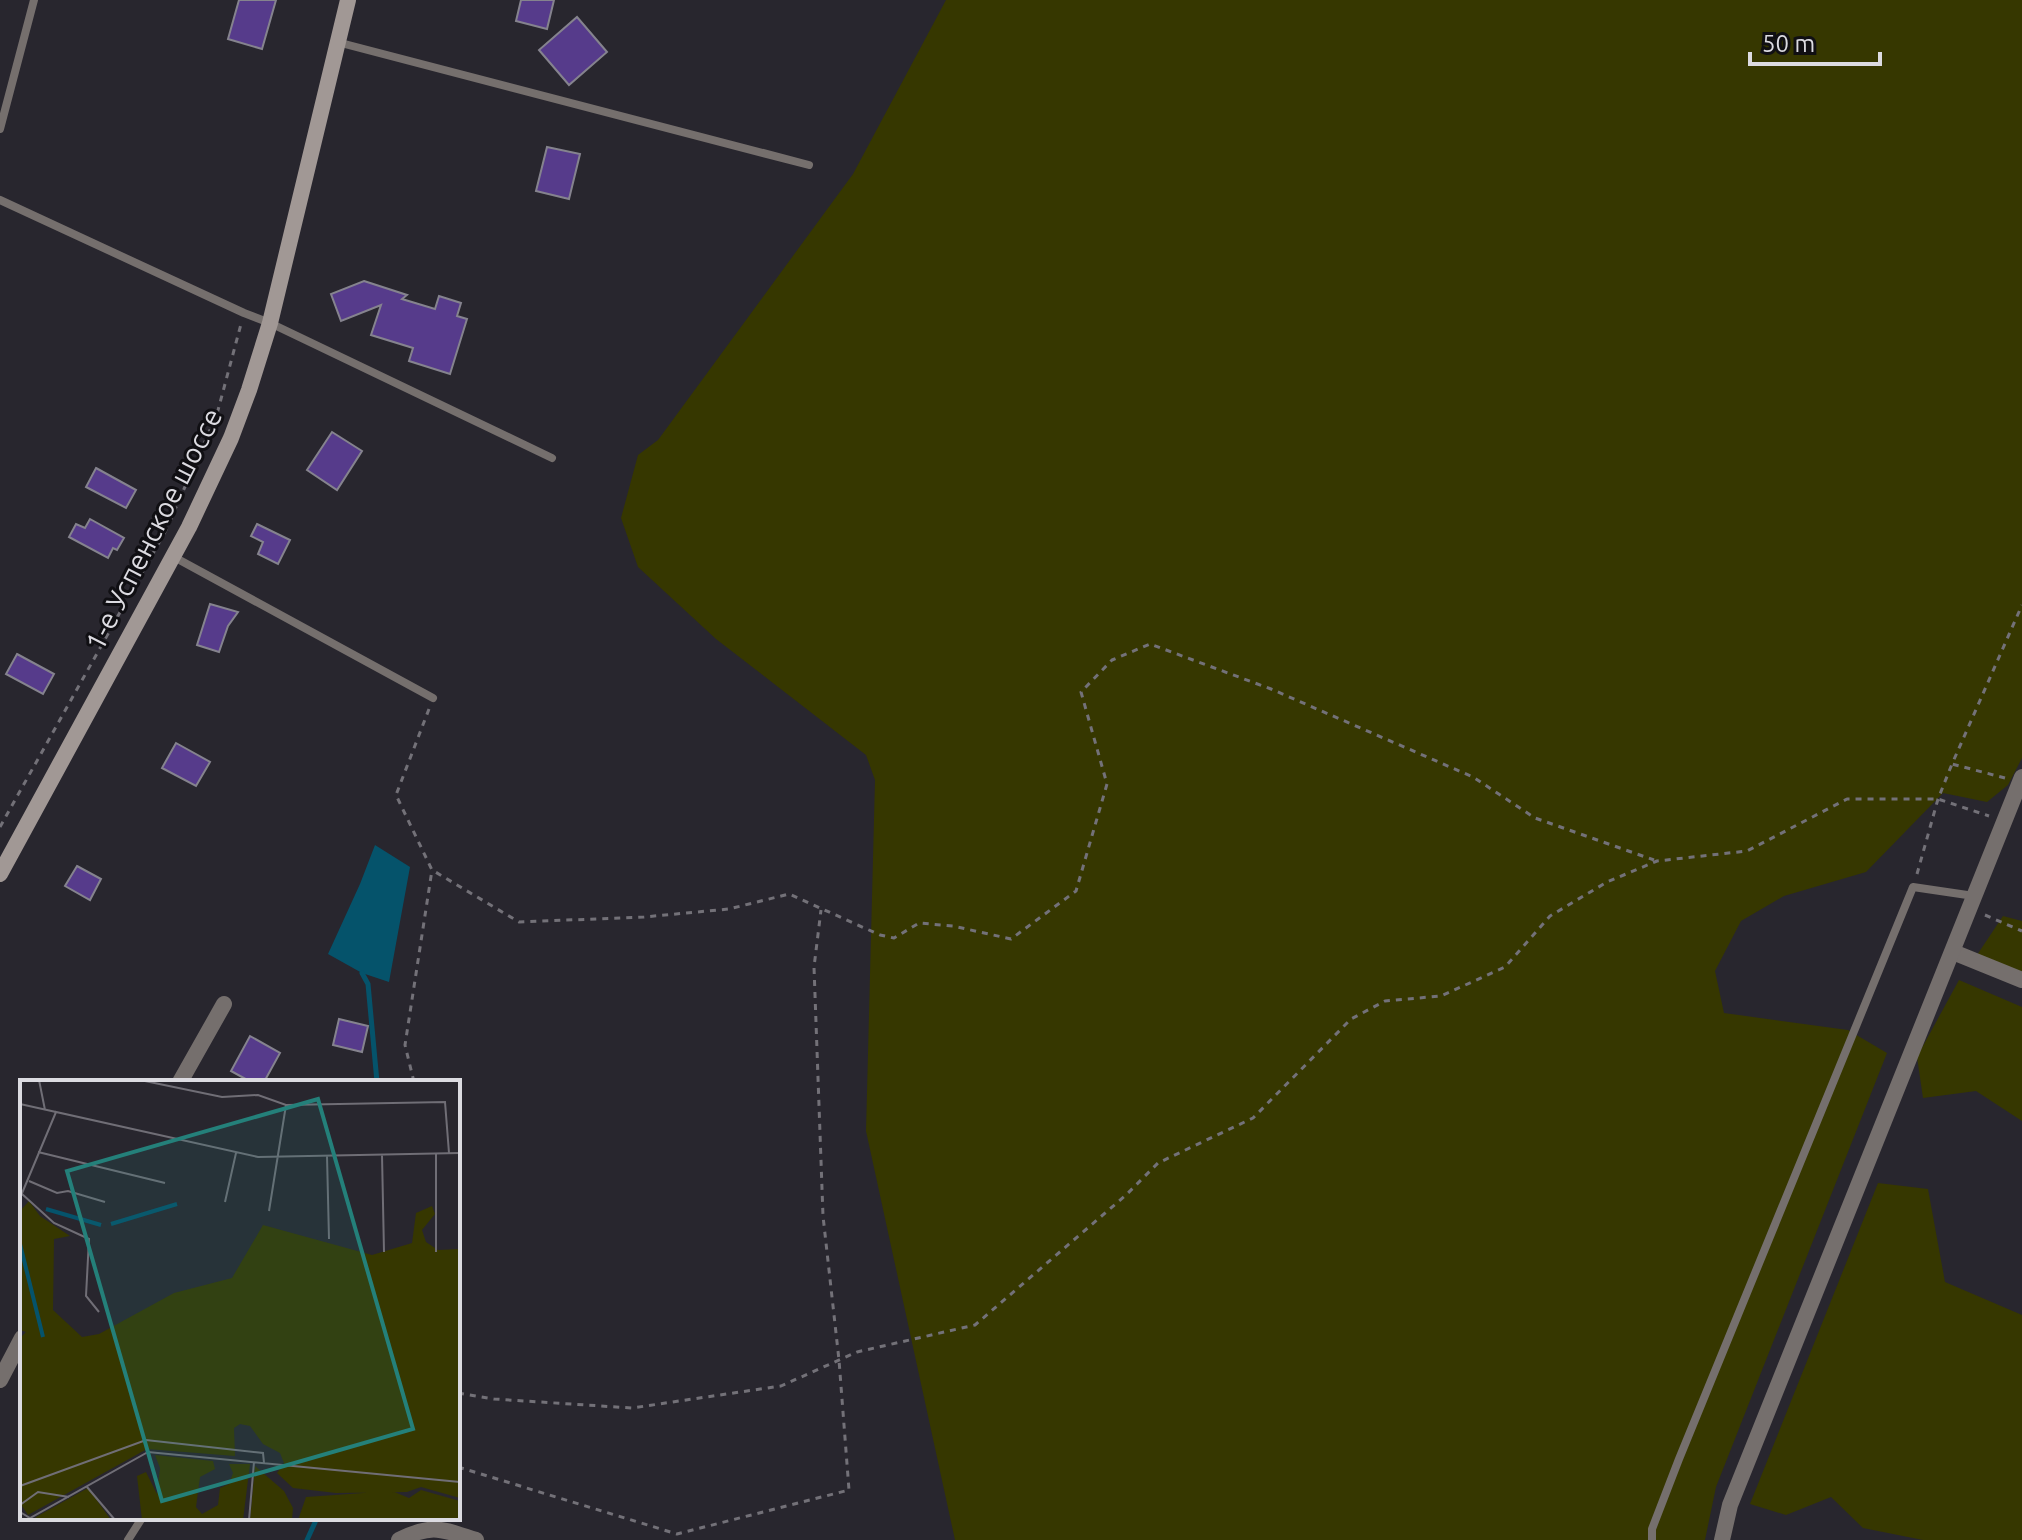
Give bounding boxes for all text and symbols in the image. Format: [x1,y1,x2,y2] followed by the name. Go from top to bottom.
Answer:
[1750,16,1880,66] scale bar
[1762,30,1815,57] text: 50 m
[78,403,228,655] street label: 1-е Успенское шоссе
[20,1080,460,1520] inset map

